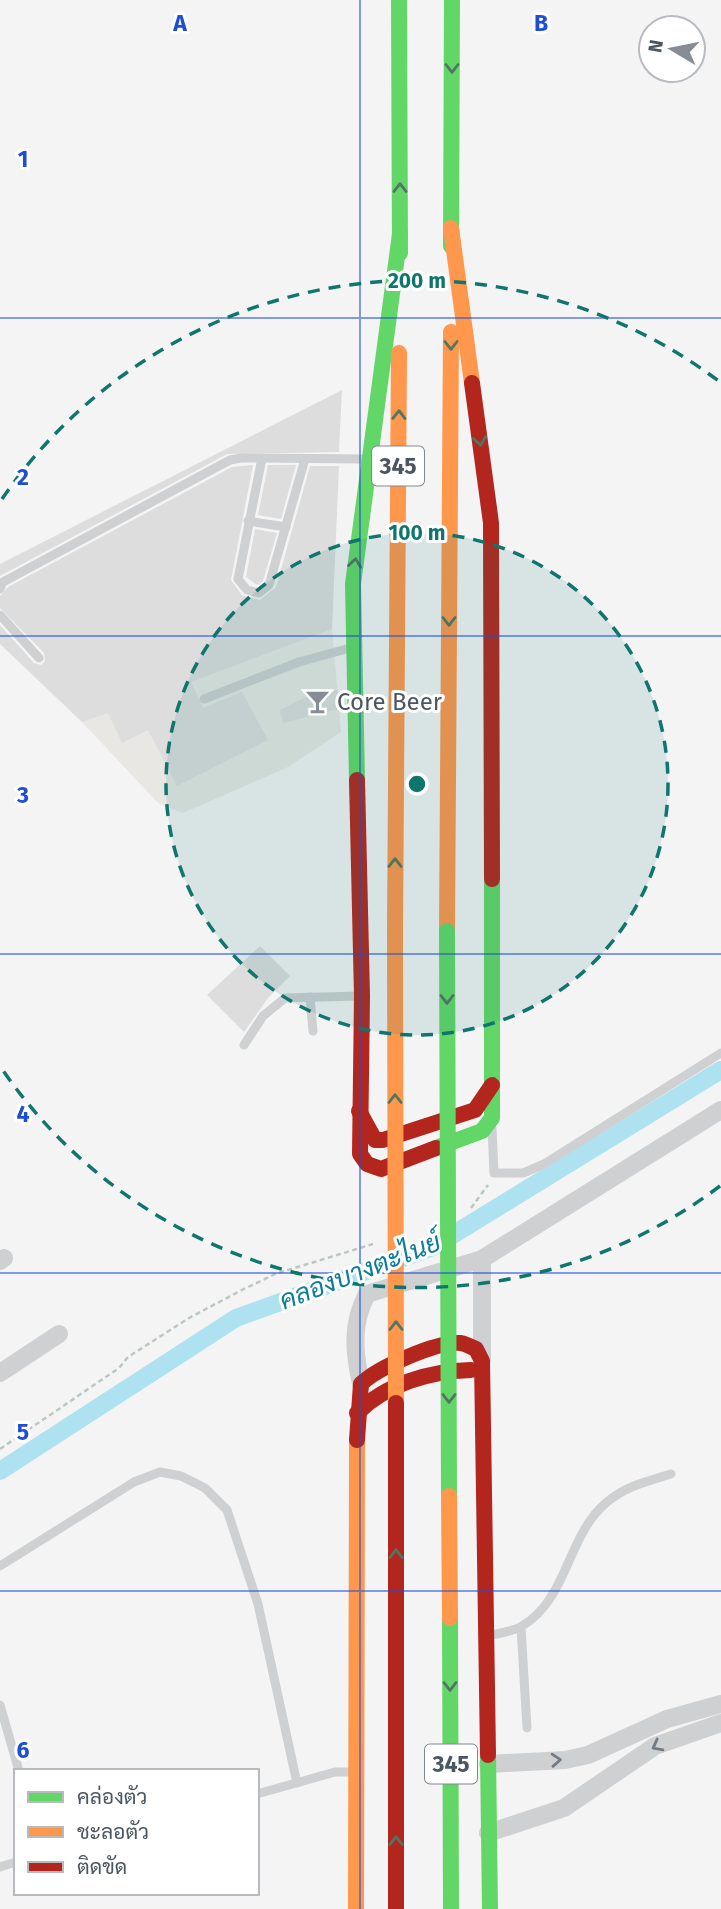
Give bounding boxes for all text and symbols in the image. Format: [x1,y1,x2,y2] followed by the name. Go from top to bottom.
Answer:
[172,9,187,37] text: A
[534,9,548,37] text: B
[637,14,707,84] north arrow
[643,38,668,54] text: N
[444,63,460,74] one-way arrow
[18,145,28,173] text: 1
[392,182,408,192] one-way arrow
[388,268,446,294] text: 200 m
[443,339,458,350] one-way arrow
[391,409,407,420] one-way arrow
[472,435,487,447] one-way arrow
[372,446,424,486] road number: 345
[17,463,29,491] text: 2
[388,520,446,546] text: 100 m
[348,557,363,569] one-way arrow
[441,616,457,627] one-way arrow
[303,688,331,716] bar icon: Core Beer
[337,688,443,716] place label: Core Beer
[405,772,429,796] centre of rings
[16,781,29,809] text: 3
[387,857,403,868] one-way arrow
[439,994,455,1005] one-way arrow
[387,1093,403,1104] one-way arrow
[17,1100,30,1128] text: 4
[274,1223,449,1316] water label: คลองบางตะไนย์
[388,1321,404,1331] one-way arrow
[441,1393,457,1404] one-way arrow
[17,1418,29,1446] text: 5
[388,1548,404,1559] one-way arrow
[442,1682,458,1692] one-way arrow
[17,1736,30,1764] text: 6
[652,1738,664,1751] one-way arrow
[425,1744,477,1784] road number: 345
[550,1753,561,1768] one-way arrow
[14,1769,259,1895] legend
[77,1784,147,1810] text: คล่องตัว
[77,1819,149,1845] text: ชะลอตัว
[388,1835,404,1846] one-way arrow
[77,1854,127,1880] text: ติดขัด

